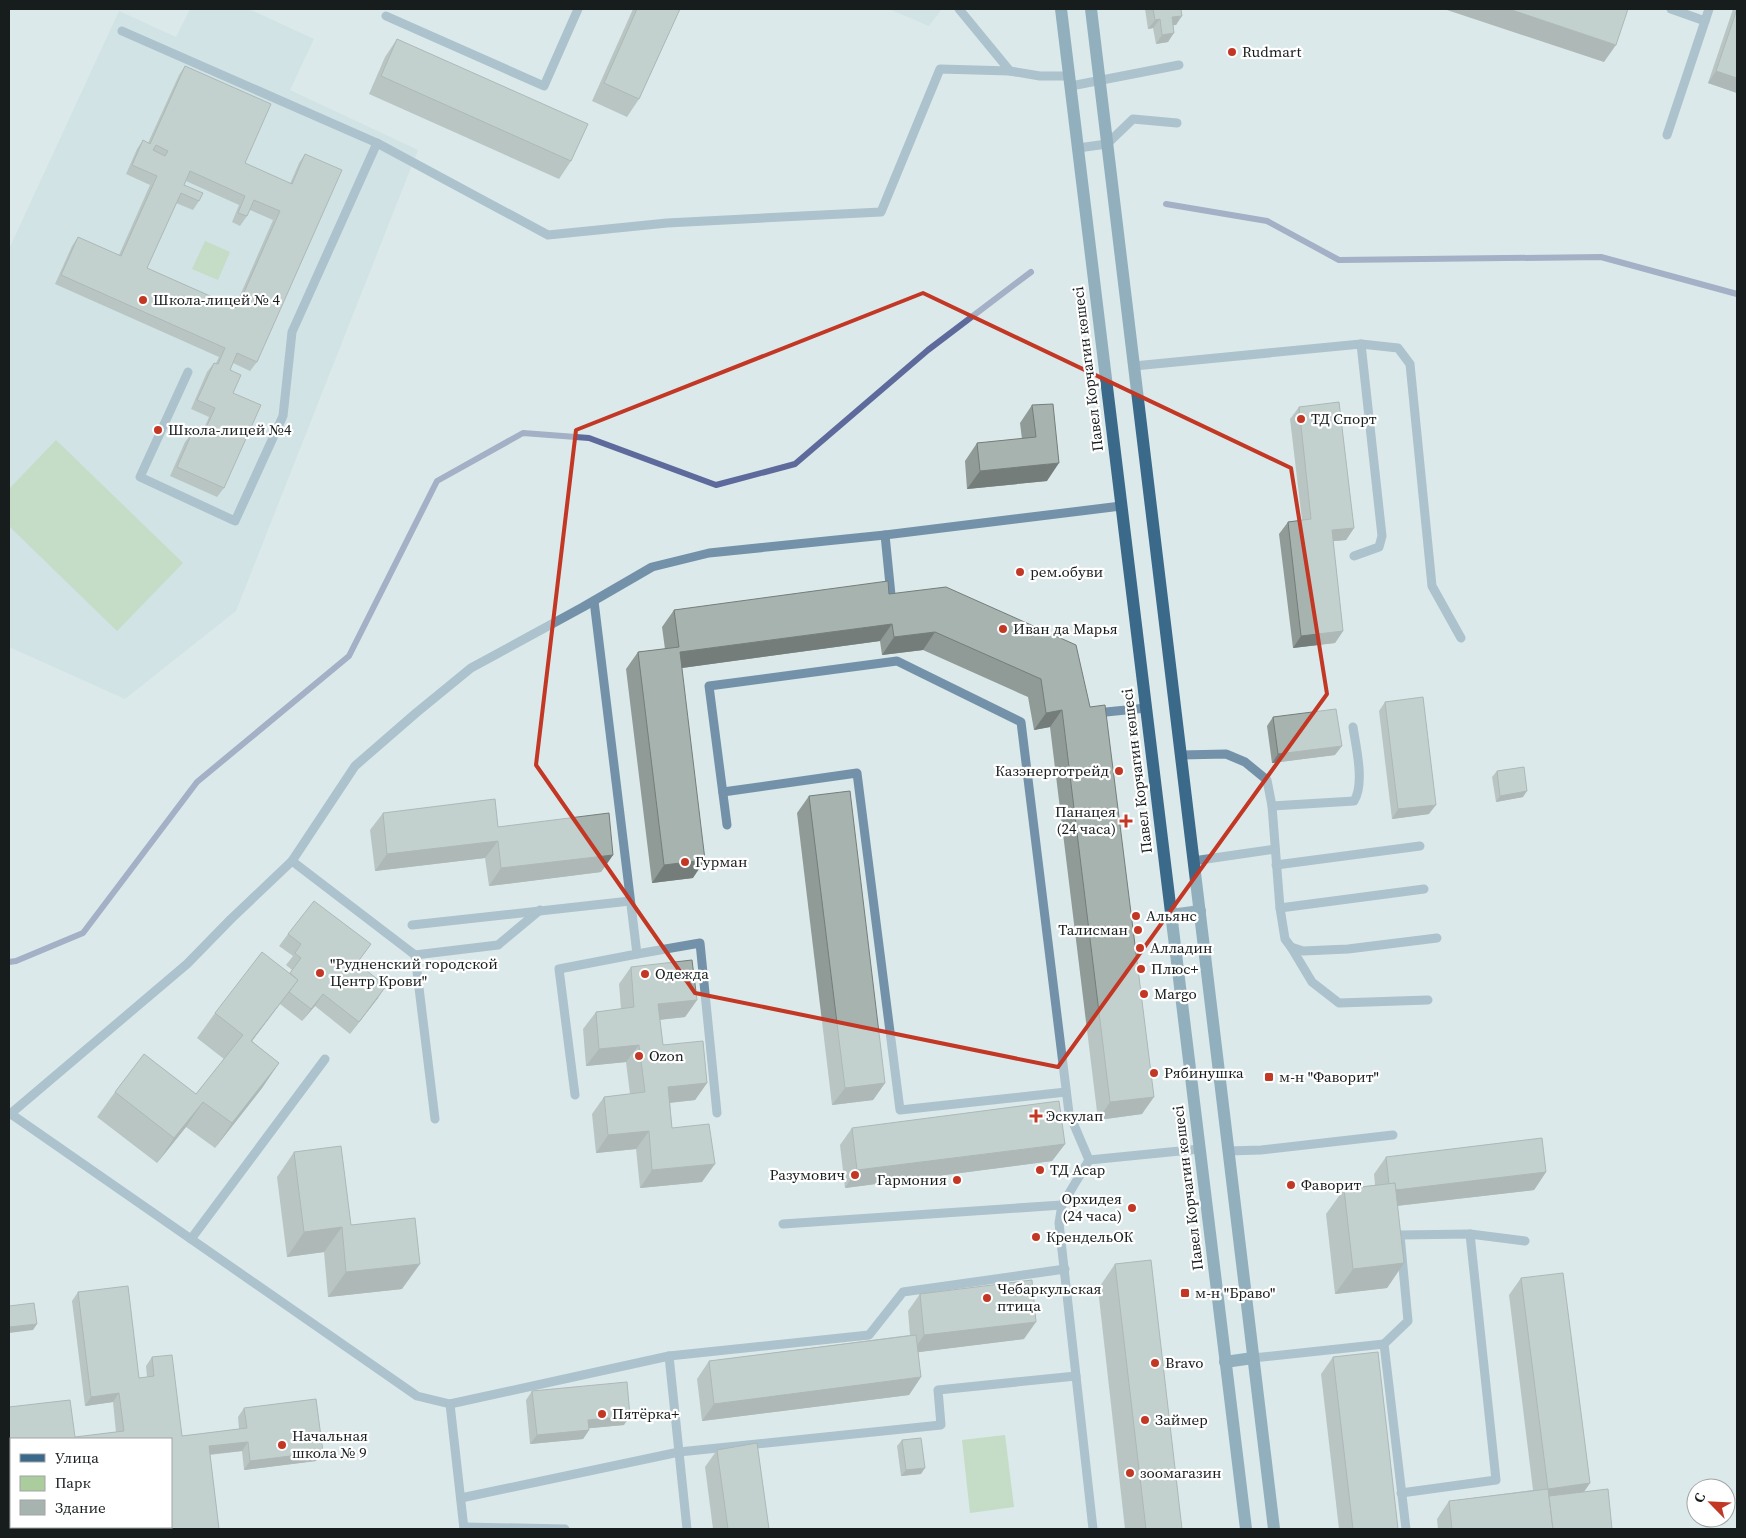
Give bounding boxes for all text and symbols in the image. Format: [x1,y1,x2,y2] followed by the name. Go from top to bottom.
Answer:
[1242,41,1301,62] place label: Rudmart
[1226,46,1238,58] marker: Rudmart
[1067,286,1108,453] street label: Павел Корчагин көшесі
[153,289,281,310] place label: Школа-лицей № 4
[137,294,149,306] marker: Школа-лицей № 4
[1311,408,1377,429] place label: ТД Спорт
[1295,413,1307,425] marker: ТД Спорт
[168,419,292,440] place label: Школа-лицей №4
[152,424,164,436] marker: Школа-лицей №4
[1030,561,1103,582] place label: рем.обуви
[1014,566,1026,578] marker: рем.обуви
[1013,618,1118,639] place label: Иван да Марья
[997,623,1009,635] marker: Иван да Марья
[1116,688,1157,855] street label: Павел Корчагин көшесі
[995,760,1109,781] place label: Казэнерготрейд
[1113,765,1125,777] marker: Казэнерготрейд
[1055,801,1116,839] place label: Панацея (24 часа)
[1120,815,1132,827] marker: Панацея (24 часа)
[695,851,747,872] place label: Гурман
[679,856,691,868] marker: Гурман
[1146,905,1197,926] place label: Альянс
[1130,910,1142,922] marker: Альянс
[1058,919,1128,940] place label: Талисман
[1132,924,1144,936] marker: Талисман
[1150,937,1212,958] place label: Алладин
[1134,942,1146,954] marker: Алладин
[330,953,498,991] place label: "Рудненский городской Центр Крови"
[1151,958,1199,979] place label: Плюс+
[655,963,709,984] place label: Одежда
[1135,963,1147,975] marker: Плюс+
[314,967,326,979] marker: "Рудненский городской Центр Крови"
[639,968,651,980] marker: Одежда
[1154,983,1197,1004] place label: Margo
[1138,988,1150,1000] marker: Margo
[649,1045,684,1066] place label: Ozon
[633,1050,645,1062] marker: Ozon
[1164,1062,1244,1083] place label: Рябинушка
[1279,1066,1379,1087] place label: м-н "Фаворит"
[1148,1067,1160,1079] marker: Рябинушка
[1263,1071,1275,1083] marker: м-н "Фаворит"
[1046,1105,1103,1126] place label: Эскулап
[1167,1105,1208,1272] street label: Павел Корчагин көшесі
[1030,1110,1042,1122] marker: Эскулап
[1050,1159,1106,1180] place label: ТД Асар
[769,1164,845,1185] place label: Разумович
[1034,1164,1046,1176] marker: ТД Асар
[849,1169,861,1181] marker: Разумович
[877,1169,947,1190] place label: Гармония
[951,1174,963,1186] marker: Гармония
[1301,1174,1361,1195] place label: Фаворит
[1285,1179,1297,1191] marker: Фаворит
[1061,1188,1122,1226] place label: Орхидея (24 часа)
[1126,1202,1138,1214] marker: Орхидея (24 часа)
[1046,1226,1133,1247] place label: КрендельОК
[1030,1231,1042,1243] marker: КрендельОК
[997,1278,1102,1316] place label: Чебаркульская птица
[1195,1282,1275,1303] place label: м-н "Браво"
[1179,1287,1191,1299] marker: м-н "Браво"
[981,1292,993,1304] marker: Чебаркульская птица
[1165,1352,1203,1373] place label: Bravo
[1149,1357,1161,1369] marker: Bravo
[612,1403,679,1424] place label: Пятёрка+
[596,1408,608,1420] marker: Пятёрка+
[1155,1409,1208,1430] place label: Займер
[1139,1414,1151,1426] marker: Займер
[292,1425,368,1463] place label: Начальная школа № 9
[10,1438,172,1528] legend
[276,1439,288,1451] marker: Начальная школа № 9
[55,1447,99,1468] text: Улица
[1140,1462,1222,1483] place label: зоомагазин
[1124,1467,1136,1479] marker: зоомагазин
[55,1472,91,1493] text: Парк
[1686,1478,1736,1528] north arrow
[1688,1489,1710,1506] text: С
[55,1497,106,1518] text: Здание

